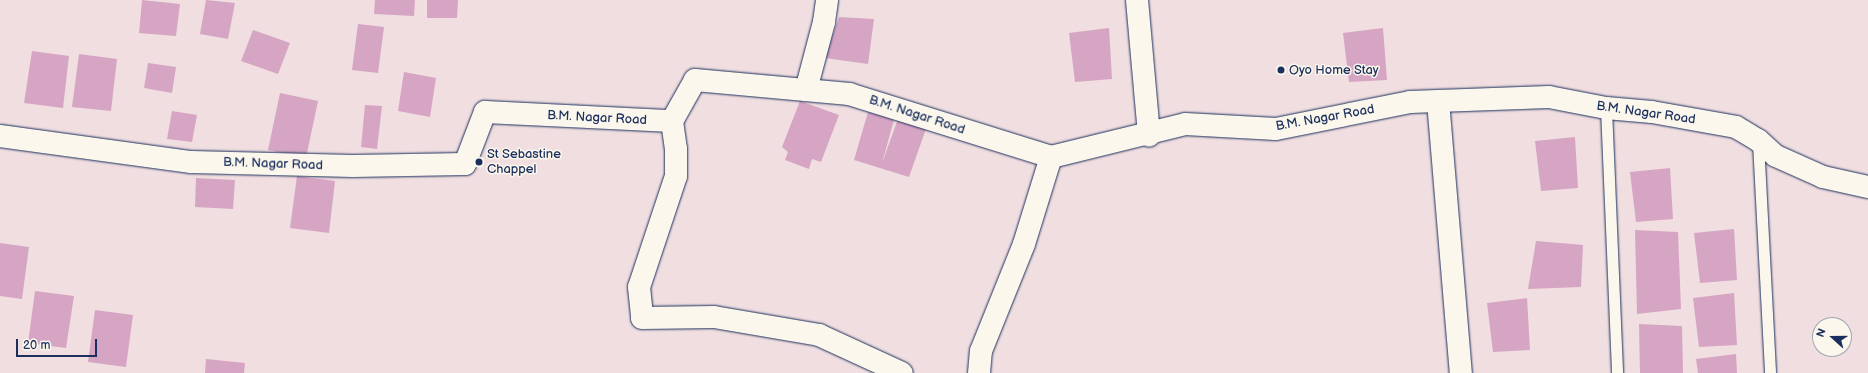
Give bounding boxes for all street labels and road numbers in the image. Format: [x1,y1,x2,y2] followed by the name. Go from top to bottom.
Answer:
[867,92,967,138] street label: B.M. Nagar Road
[1595,98,1697,128] street label: B.M. Nagar Road
[1274,102,1376,134] street label: B.M. Nagar Road
[547,108,647,128] street label: B.M. Nagar Road
[223,154,323,174] street label: B.M. Nagar Road

